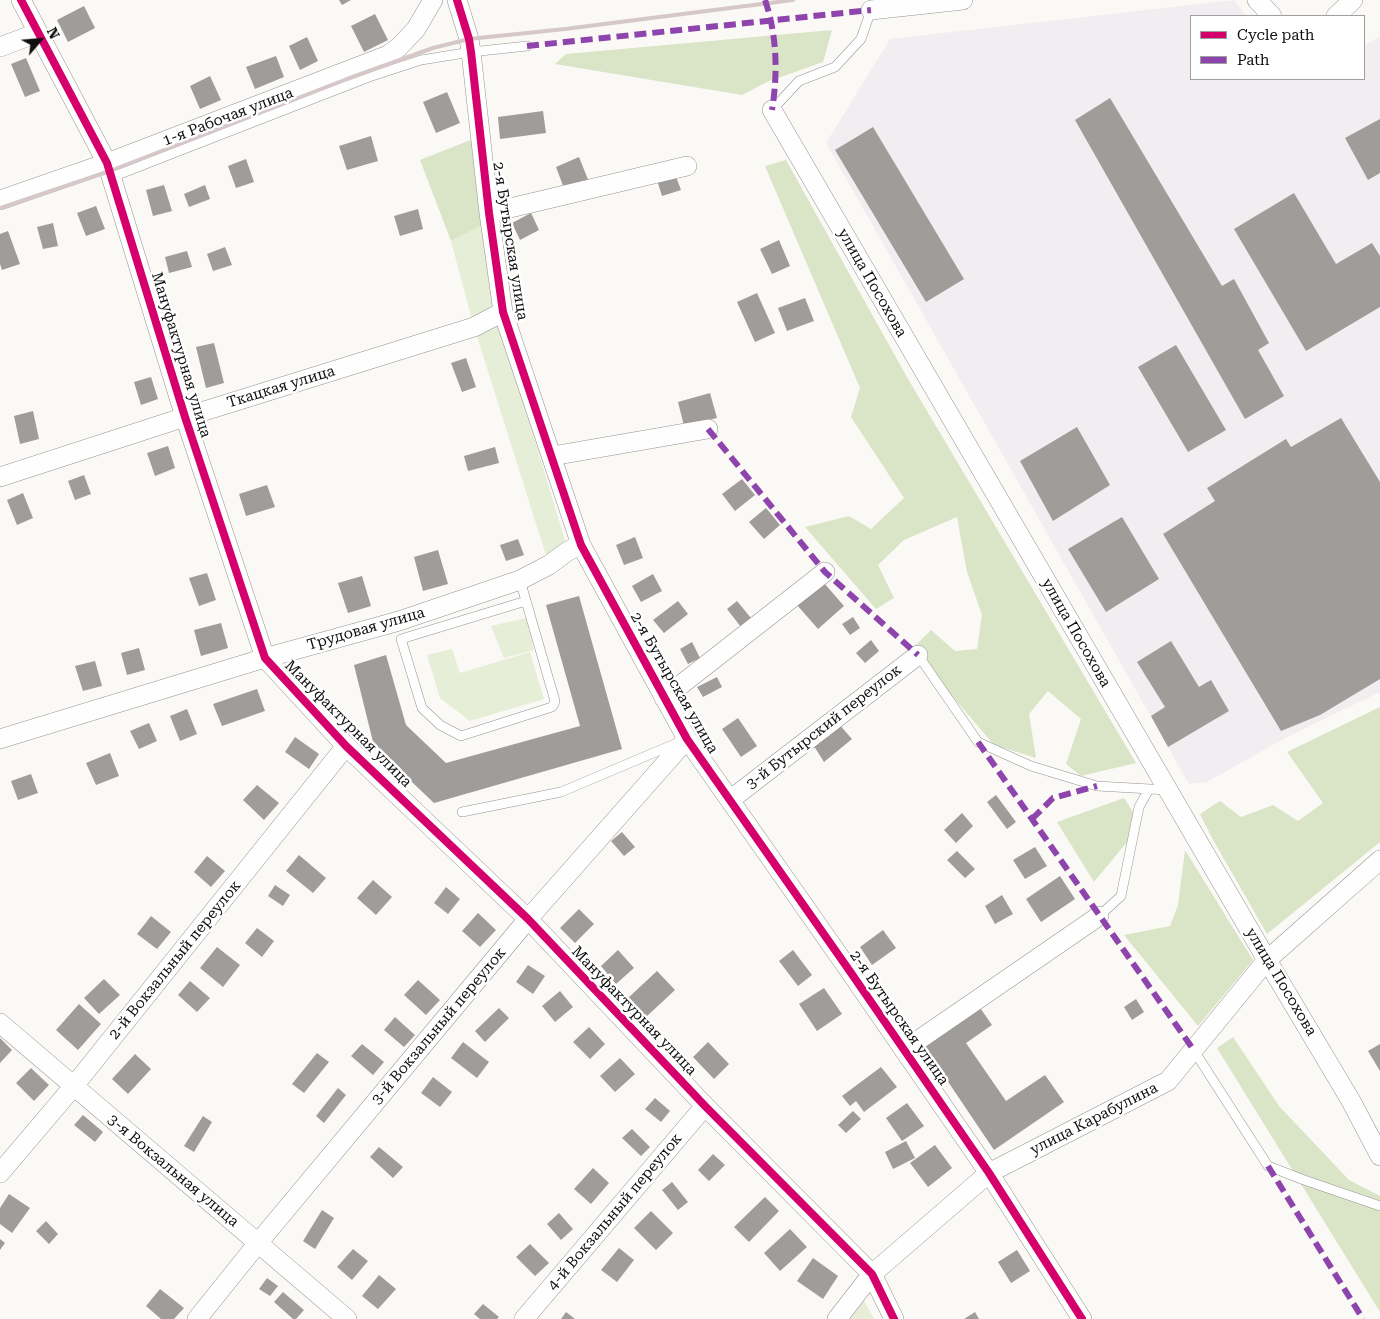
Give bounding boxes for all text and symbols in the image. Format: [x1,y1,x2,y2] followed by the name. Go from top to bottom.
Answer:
[15,15,65,65] north arrow
[1190,15,1365,80] legend
[44,25,63,42] text: N
[1237,26,1314,44] text: Cycle path
[1237,51,1270,69] text: Path
[160,84,296,150] street label: 1-я Рабочая улица
[489,161,531,321] street label: 2-я Бутырская улица
[833,225,911,341] street label: улица Посохова
[147,270,215,440] street label: Мануфактурная улица
[225,362,337,412] street label: Ткацкая улица
[1037,575,1115,691] street label: улица Посохова
[305,604,427,654] street label: Трудовая улица
[626,609,722,757] street label: 2-я Бутырская улица
[281,657,415,791] street label: Мануфактурная улица
[743,661,905,793] street label: 3-й Бутырский переулок
[105,877,245,1043] street label: 2-й Вокзальный переулок
[1242,925,1320,1039] street label: улица Посохова
[568,943,700,1079] street label: Мануфактурная улица
[368,944,510,1108] street label: 3-й Вокзальный переулок
[846,947,952,1089] street label: 2-я Бутырская улица
[1027,1079,1161,1159] street label: улица Карабулина
[104,1111,242,1231] street label: 3-я Вокзальная улица
[544,1130,686,1294] street label: 4-й Вокзальный переулок

